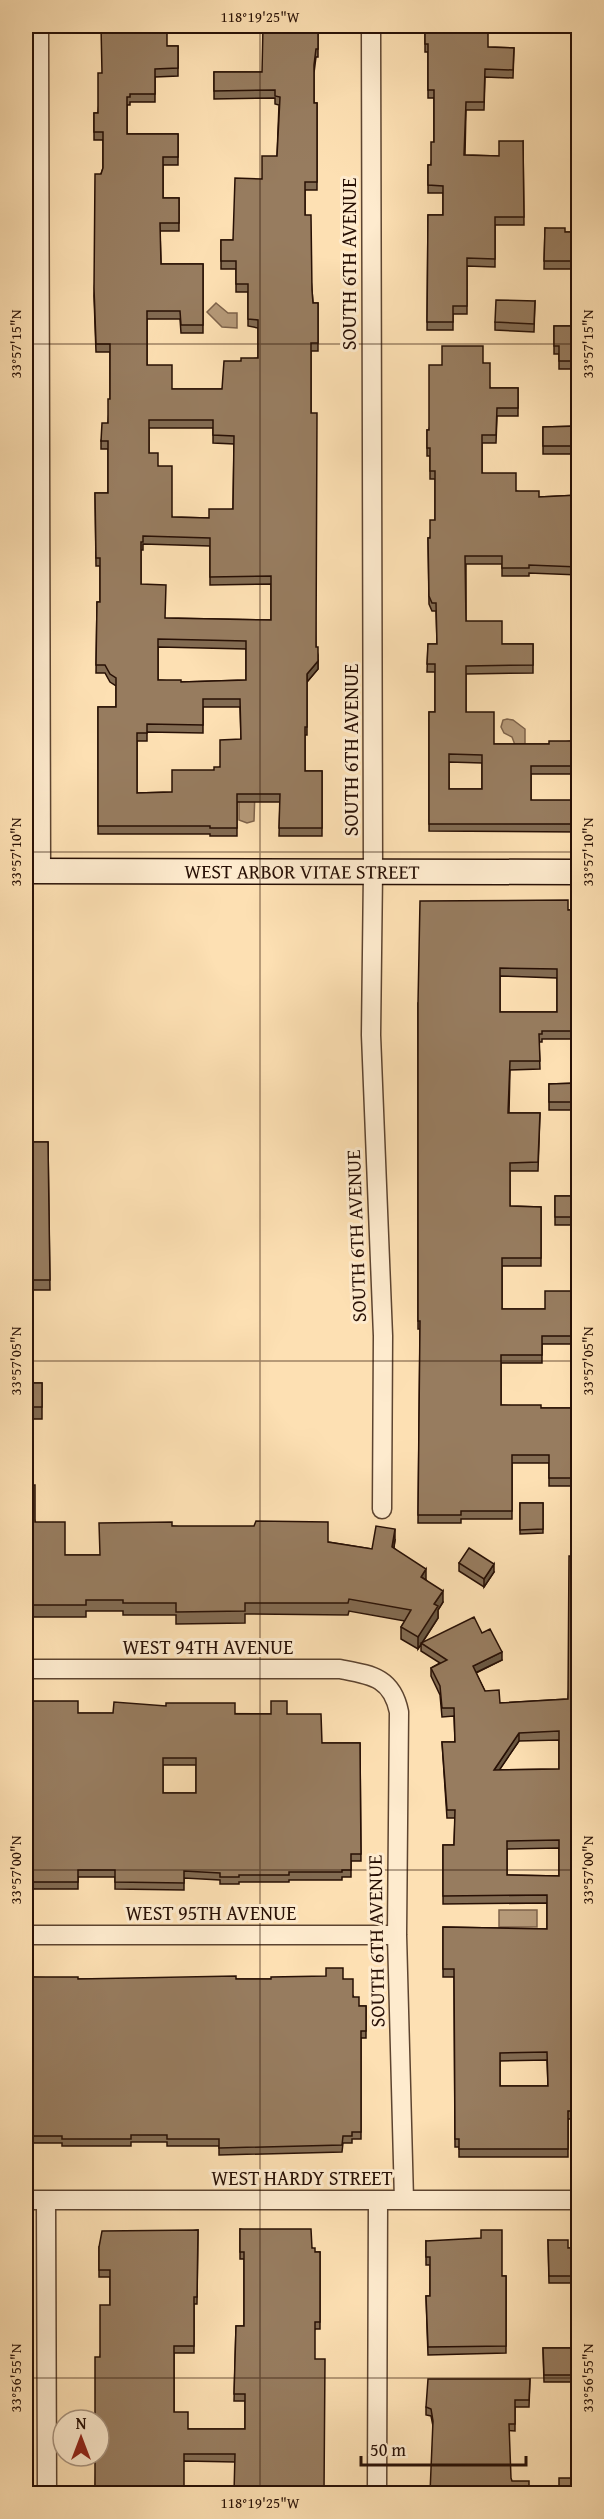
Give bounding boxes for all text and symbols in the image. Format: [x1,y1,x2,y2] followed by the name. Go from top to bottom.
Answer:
[220,6,300,27] text: 118°19'25"W
[334,178,363,350] street label: SOUTH 6TH AVENUE
[5,309,26,378] text: 33°57'15"N
[577,309,598,378] text: 33°57'15"N
[336,664,365,836] street label: SOUTH 6TH AVENUE
[5,817,26,886] text: 33°57'10"N
[577,817,598,886] text: 33°57'10"N
[184,856,420,886] street label: WEST ARBOR VITAE STREET
[338,1149,373,1323] street label: SOUTH 6TH AVENUE
[5,1326,26,1395] text: 33°57'05"N
[577,1326,598,1395] text: 33°57'05"N
[123,1632,293,1661] street label: WEST 94TH AVENUE
[5,1835,26,1904] text: 33°57'00"N
[577,1835,598,1904] text: 33°57'00"N
[359,1854,392,2028] street label: SOUTH 6TH AVENUE
[126,1898,296,1927] street label: WEST 95TH AVENUE
[211,2163,393,2192] street label: WEST HARDY STREET
[5,2343,26,2412] text: 33°56'55"N
[577,2343,598,2412] text: 33°56'55"N
[51,2408,111,2468] north arrow
[76,2411,87,2435] text: N
[361,2429,526,2467] scale bar
[370,2436,406,2463] text: 50 m
[220,2492,300,2513] text: 118°19'25"W

